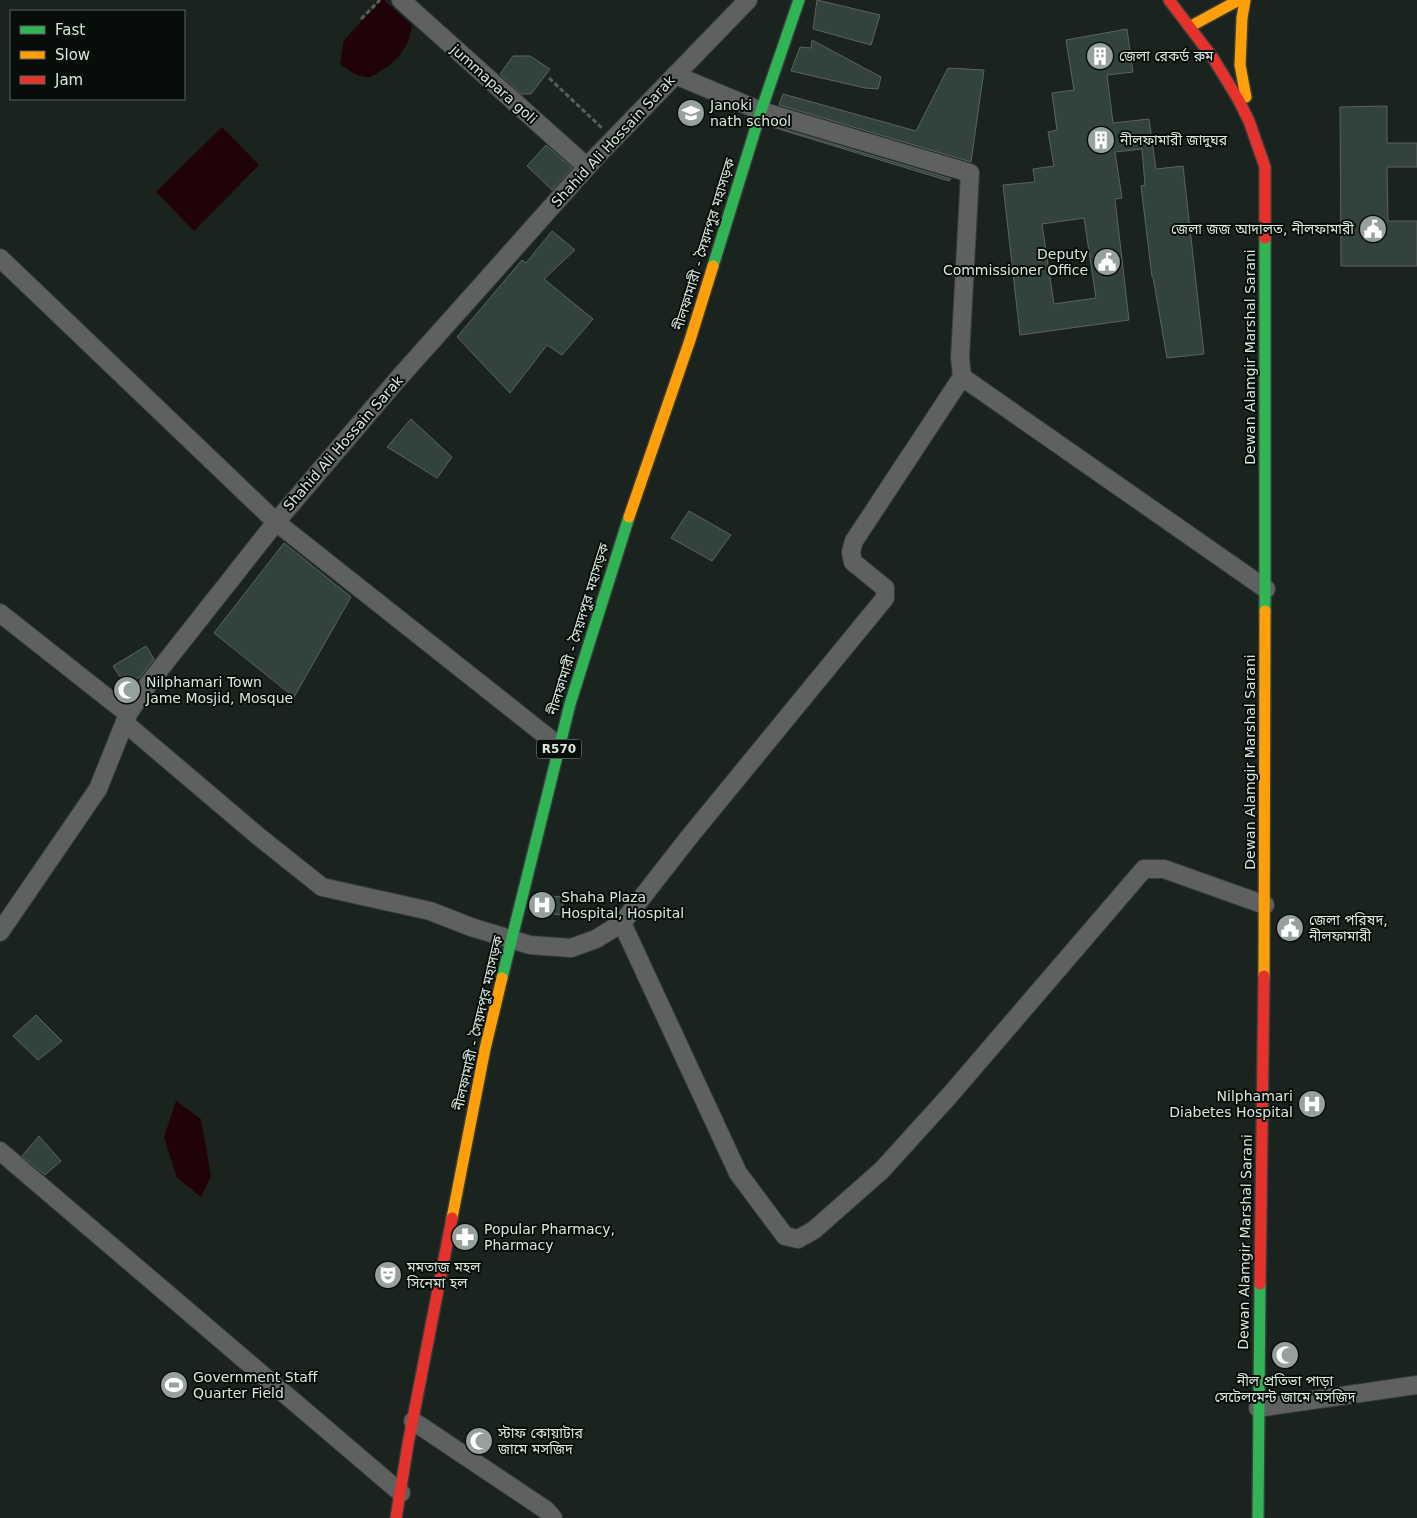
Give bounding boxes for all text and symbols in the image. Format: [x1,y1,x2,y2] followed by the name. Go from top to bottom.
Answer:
[10,10,185,100] legend
[55,21,85,39] text: Fast
[447,41,540,127] street label: jummapara goli
[1085,41,1115,71] building icon: জেলা রেকর্ড রুম
[55,46,90,64] text: Slow
[1119,47,1214,64] place label: জেলা রেকর্ড রুম
[54,71,83,89] text: Jam
[548,71,679,210] street label: Shahid Ali Hossain Sarak
[709,97,791,129] place label: Janoki nath school
[676,98,706,128] school or university icon: Janoki nath school
[1086,125,1116,155] building icon: নীলফামারী জাদুঘর
[1119,132,1228,148] place label: নীলফামারী জাদুঘর
[670,155,739,333] street label: নীলফামারী - সৈয়দপুর মহাসড়ক
[1358,214,1388,244] public building icon: জেলা জজ আদালত, নীলফামারী
[1171,221,1354,237] place label: জেলা জজ আদালত, নীলফামারী
[943,246,1088,278] place label: Deputy Commissioner Office
[1092,247,1122,277] public building icon: Deputy Commissioner Office
[1242,249,1258,465] street label: Dewan Alamgir Marshal Sarani
[280,372,407,514] street label: Shahid Ali Hossain Sarak
[544,540,613,718] street label: নীলফামারী - সৈয়দপুর মহাসড়ক
[1242,654,1258,870] street label: Dewan Alamgir Marshal Sarani
[145,674,293,706] place label: Nilphamari Town Jame Mosjid, Mosque
[112,675,142,705] mosque icon: Nilphamari Town Jame Mosjid, Mosque
[536,740,582,759] road number: R570
[561,889,684,921] place label: Shaha Plaza Hospital, Hospital
[527,890,557,920] hospital icon: Shaha Plaza Hospital, Hospital
[1308,912,1388,944] place label: জেলা পরিষদ, নীলফামারী
[1275,913,1305,943] public building icon: জেলা পরিষদ, নীলফামারী
[450,933,507,1113] street label: নীলফামারী - সৈয়দপুর মহাসড়ক
[1169,1088,1293,1120] place label: Nilphamari Diabetes Hospital
[1297,1089,1327,1119] hospital icon: Nilphamari Diabetes Hospital
[1235,1134,1255,1350] street label: Dewan Alamgir Marshal Sarani
[484,1221,615,1253] place label: Popular Pharmacy, Pharmacy
[450,1222,480,1252] pharmacy icon: Popular Pharmacy, Pharmacy
[406,1259,481,1291] place label: মমতাজ মহল সিনেমা হল
[373,1260,403,1290] theatre icon: মমতাজ মহল সিনেমা হল
[1270,1340,1300,1370] mosque icon: নীল প্রতিভা পাড়া সেটেলমেন্ট জামে মসজিদ
[193,1369,318,1401] place label: Government Staff Quarter Field
[159,1370,189,1400] sports icon: Government Staff Quarter Field
[1214,1373,1356,1405] place label: নীল প্রতিভা পাড়া সেটেলমেন্ট জামে মসজিদ
[497,1425,583,1457] place label: স্টাফ কোয়াটার জামে মসজিদ
[464,1426,494,1456] mosque icon: স্টাফ কোয়াটার জামে মসজিদ

